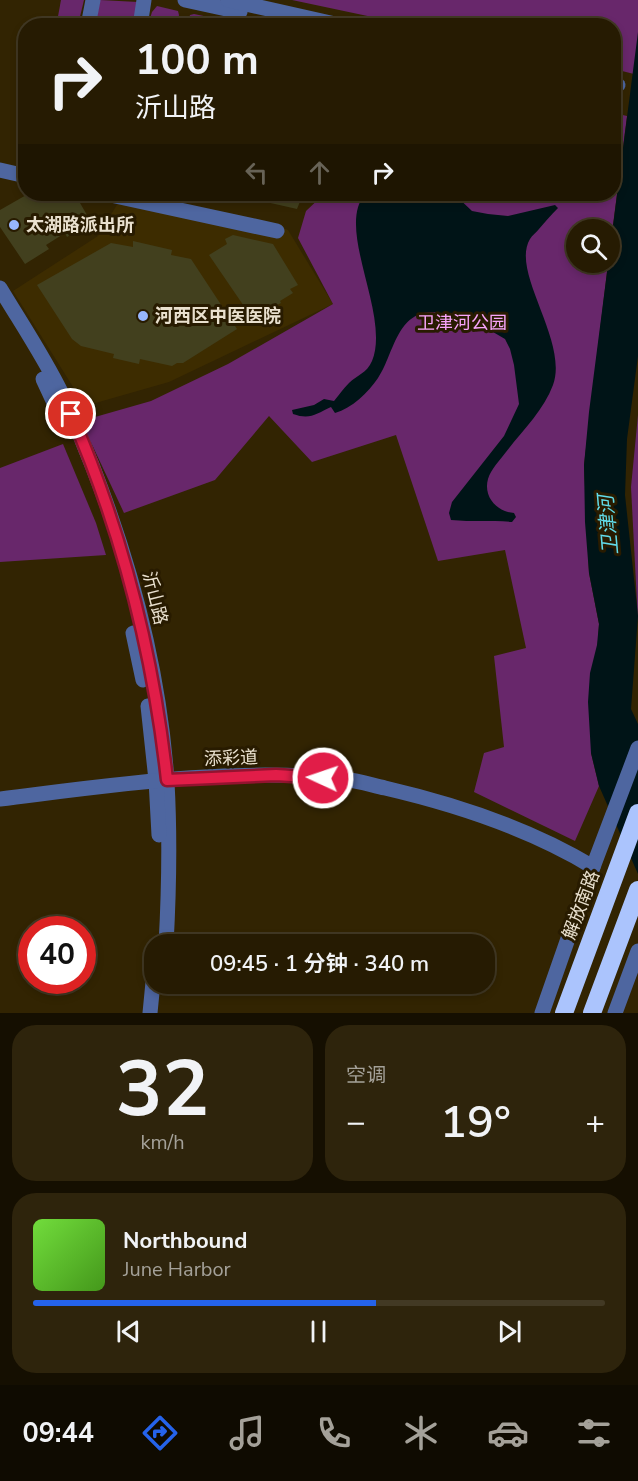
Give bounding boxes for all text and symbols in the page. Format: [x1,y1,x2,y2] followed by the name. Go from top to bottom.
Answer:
[135,32,259,89] text: 100 m
[36,42,114,120] icon: right
[135,90,216,127] text: 沂山路
[240,156,273,189] icon: left
[303,156,336,189] icon: ahead
[366,156,399,189] icon: right
[26,213,134,237] place label: 太湖路派出所
[7,218,21,232] marker: 太湖路派出所
[566,219,620,273] map controls
[566,219,620,273] button: search
[155,304,281,328] place label: 河西区中医医院
[136,309,150,323] marker: 河西区中医医院
[417,311,507,335] park label: 卫津河公园
[45,388,96,439] pin
[54,397,87,430] icon: arrive
[592,490,625,556] water label: 卫津河
[137,569,173,627] street label: 沂山路
[204,745,258,771] street label: 添彩道
[291,746,355,810] position arrow
[557,867,605,943] street label: 解放南路
[18,916,96,994] speed limit sign: 40
[210,949,429,979] text: 09:45 · 1 分钟 · 340 m
[116,1036,209,1143] text: 32
[346,1062,386,1089] text: 空调
[440,1092,511,1153] text: 19°
[346,1100,366,1145] text: −
[585,1100,605,1145] text: +
[140,1129,185,1156] text: km/h
[123,1226,247,1256] text: Northbound
[123,1256,231,1283] text: June Harbor
[112,1315,145,1348] icon: previous
[302,1315,335,1348] icon: pause
[493,1315,526,1348] icon: next
[139,1412,181,1454] icon: directions
[226,1412,268,1454] icon: music
[313,1412,355,1454] icon: phone
[400,1412,442,1454] icon: climate
[487,1412,529,1454] icon: car
[573,1412,615,1454] icon: filters
[22,1415,94,1452] text: 09:44

